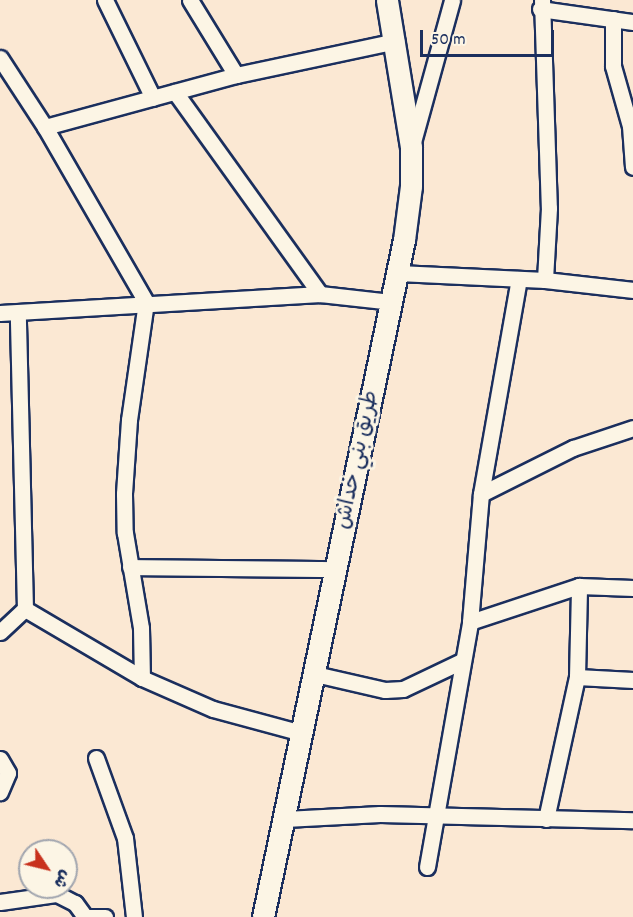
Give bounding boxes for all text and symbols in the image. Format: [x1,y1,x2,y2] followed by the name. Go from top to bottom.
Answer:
[423,18,556,56] scale bar
[431,28,466,53] text: 50 m
[330,388,386,532] street label: طريق بني خداش
[18,839,78,899] north arrow
[47,865,76,892] text: ش

